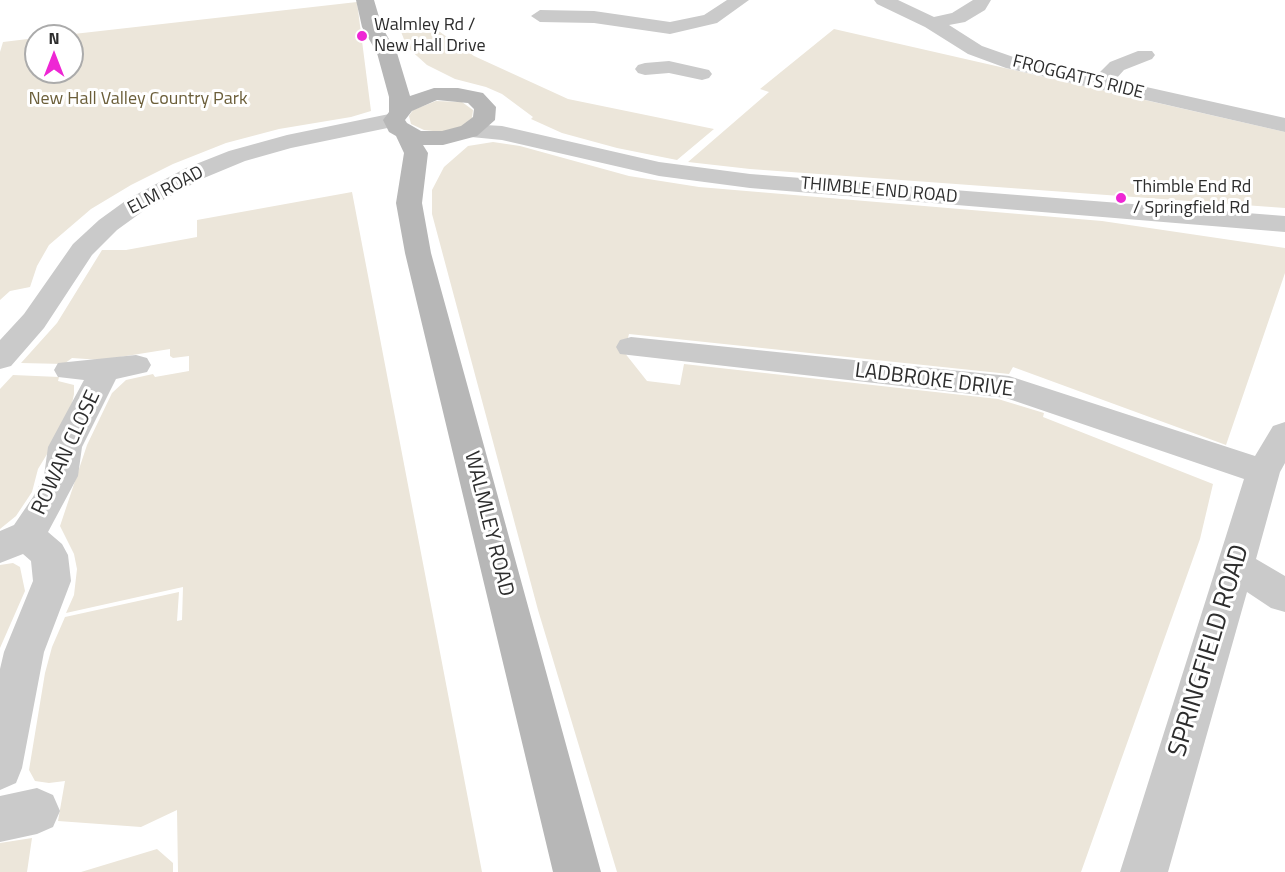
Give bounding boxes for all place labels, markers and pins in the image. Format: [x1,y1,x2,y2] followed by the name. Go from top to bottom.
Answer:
[374,15,486,57] place label: Walmley Rd / New Hall Drive
[355,29,369,43] marker: Walmley Rd / New Hall Drive
[1133,177,1251,219] place label: Thimble End Rd / Springfield Rd
[1114,191,1128,205] marker: Thimble End Rd / Springfield Rd

